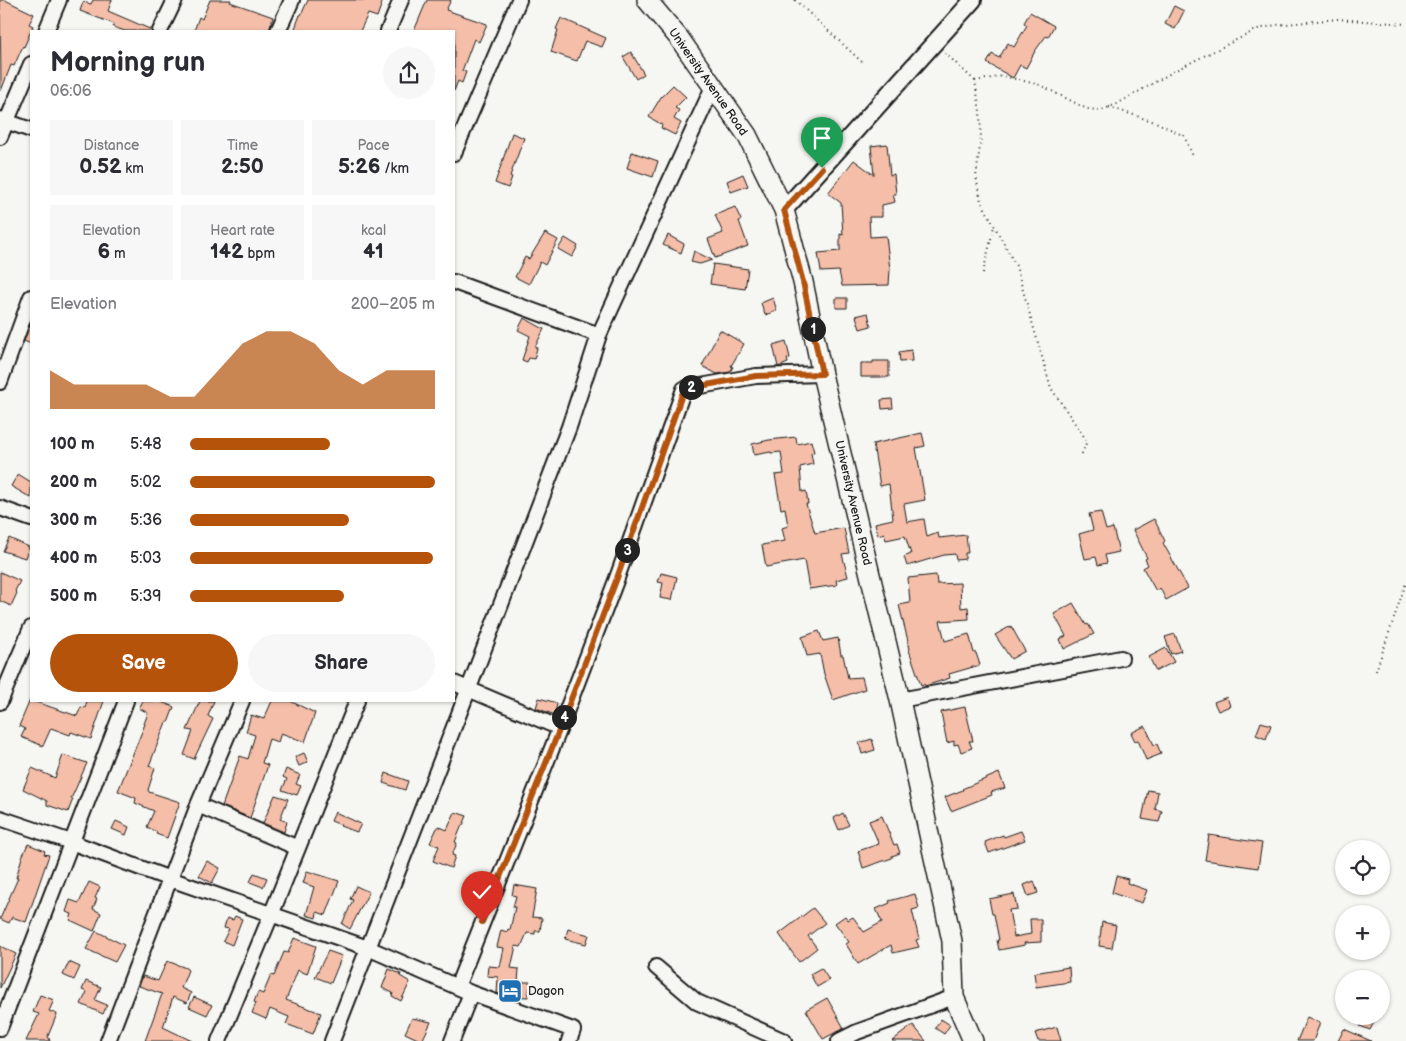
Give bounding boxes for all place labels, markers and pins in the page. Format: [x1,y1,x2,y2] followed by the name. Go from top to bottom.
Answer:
[801,117,843,168] pin
[800,316,826,342] pin: 1
[678,374,704,400] pin: 2
[614,538,640,562] pin: 3
[552,704,576,730] pin: 4
[461,871,503,922] pin
[497,978,523,1004] hotel icon: Dagon
[528,984,564,999] place label: Dagon

